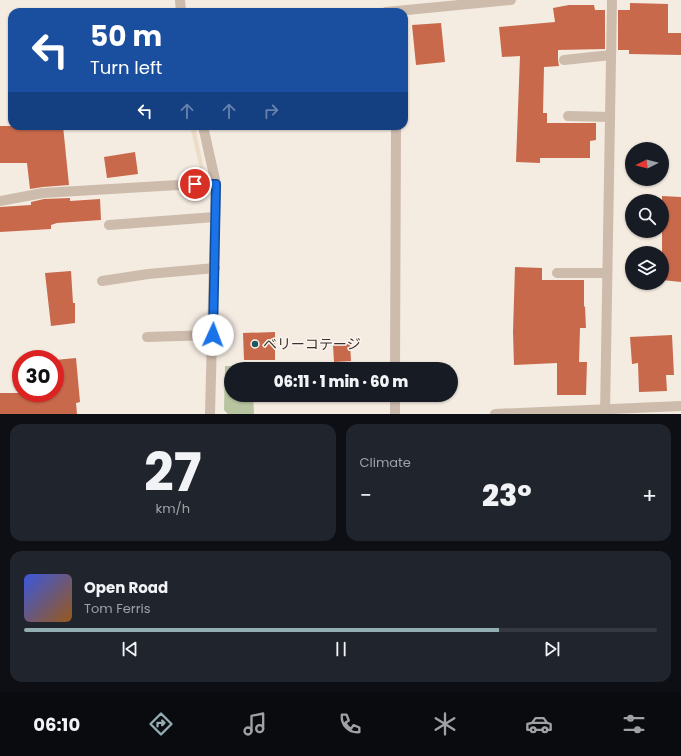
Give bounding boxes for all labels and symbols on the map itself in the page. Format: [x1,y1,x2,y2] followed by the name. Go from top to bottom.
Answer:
[625,142,669,186] north arrow
[178,167,212,201] pin
[192,314,234,356] position arrow
[263,334,361,354] place label: ベリーコテージ
[250,339,260,349] marker: ベリーコテージ
[12,350,64,402] speed limit sign: 30

